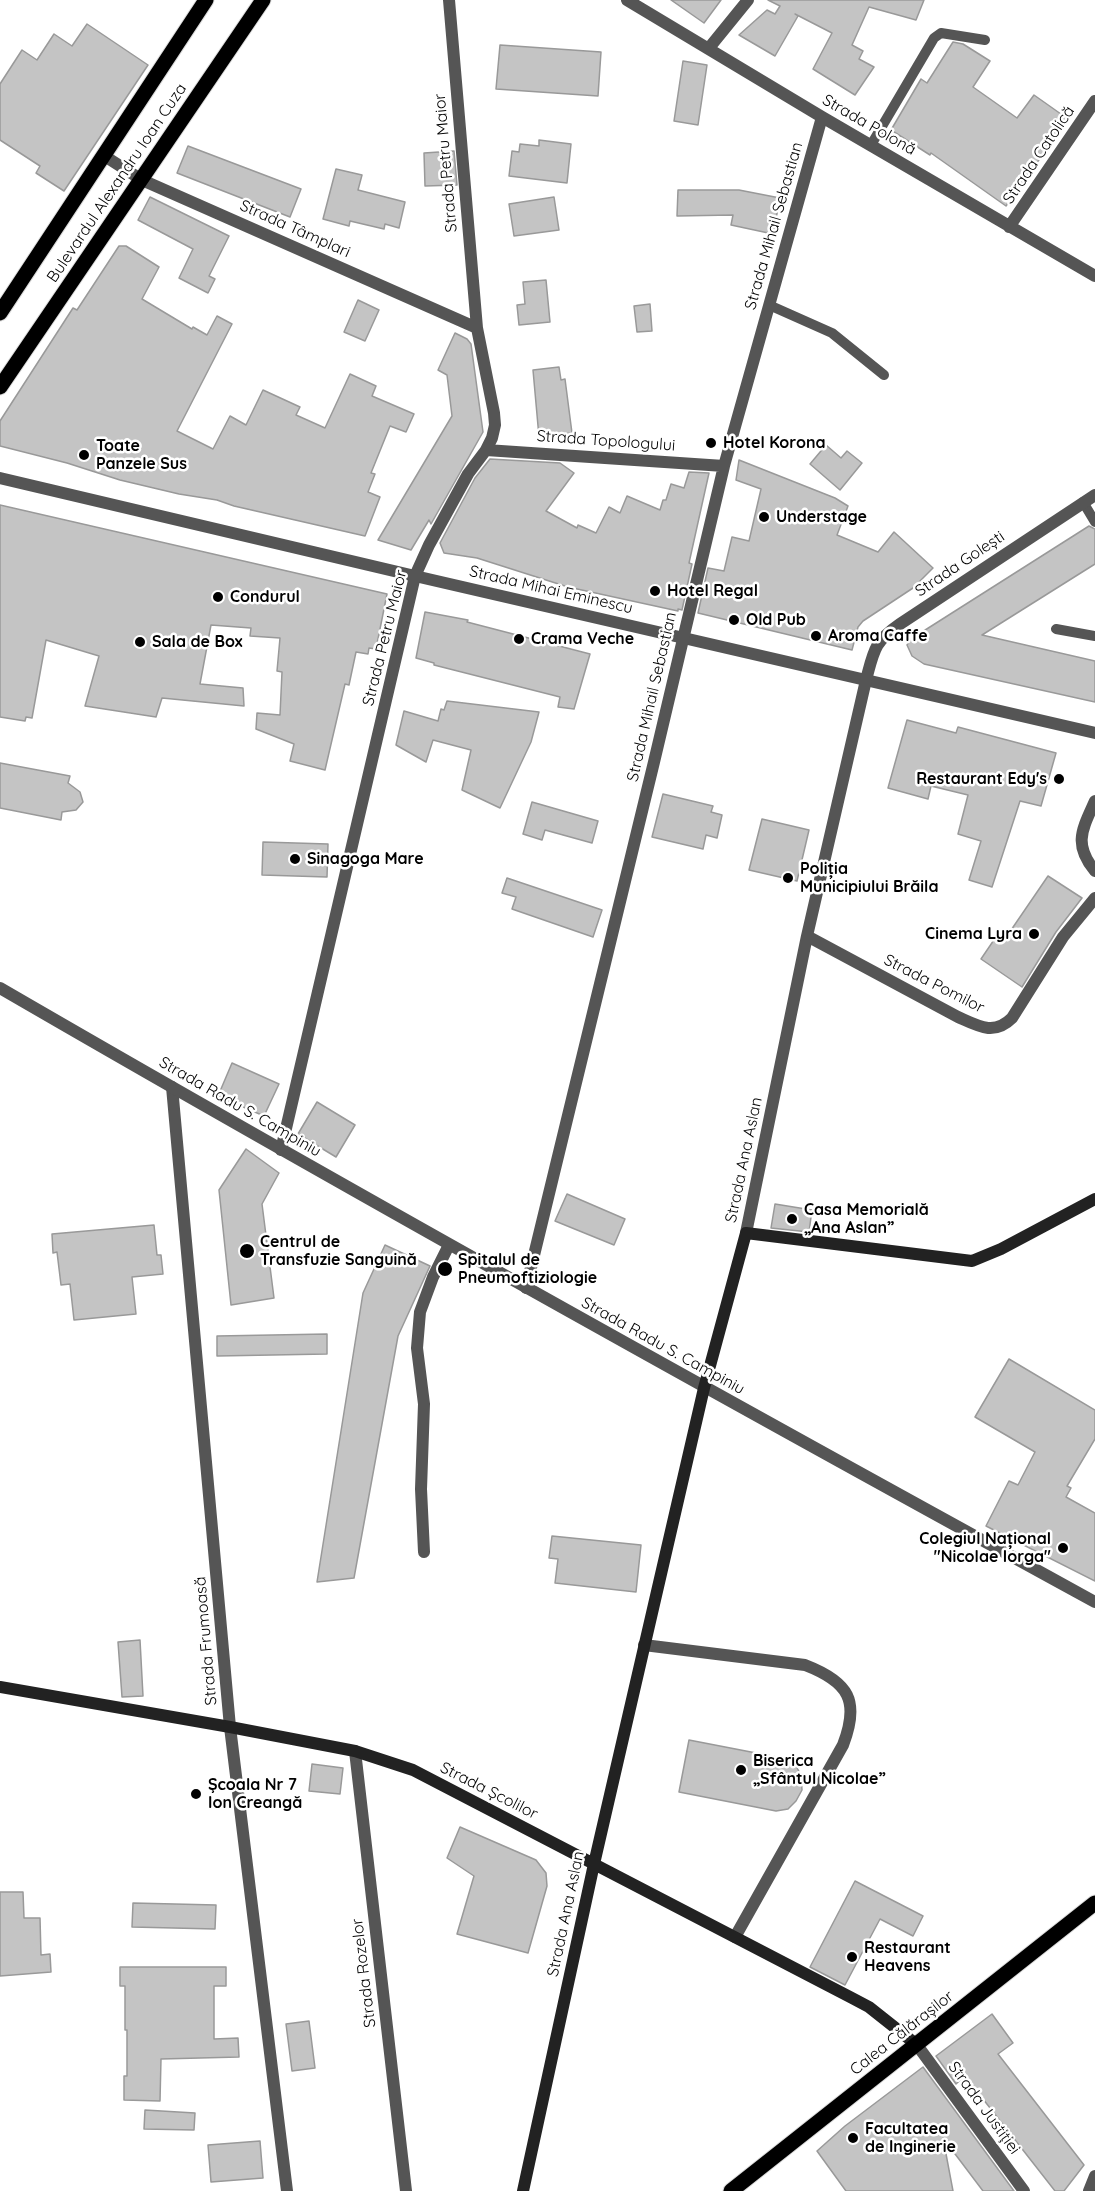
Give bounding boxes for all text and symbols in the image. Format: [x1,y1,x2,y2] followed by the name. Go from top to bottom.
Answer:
[43,80,191,286] street label: Bulevardul Alexandru Ioan Cuza
[819,90,919,160] street label: Strada Polonă
[430,93,462,233] street label: Strada Petru Maior
[999,102,1079,208] street label: Strada Catolică
[741,140,807,312] street label: Strada Mihail Sebastian
[237,196,353,262] street label: Strada Tâmplari
[536,427,676,455] street label: Strada Topologului
[723,433,825,453] place label: Hotel Korona
[96,436,187,474] place label: Toate Panzele Sus
[704,436,718,450] marker: Hotel Korona
[77,448,91,462] marker: Toate Panzele Sus
[776,507,867,527] place label: Understage
[757,510,771,524] marker: Understage
[912,527,1008,601] street label: Strada Golești
[467,562,635,618] street label: Strada Mihai Eminescu
[359,568,411,708] street label: Strada Petru Maior
[667,581,758,601] place label: Hotel Regal
[648,584,662,598] marker: Hotel Regal
[230,587,300,607] place label: Condurul
[211,590,225,604] marker: Condurul
[623,610,681,784] street label: Strada Mihail Sebastian
[746,610,806,630] place label: Old Pub
[727,613,741,627] marker: Old Pub
[828,626,928,646] place label: Aroma Caffe
[531,629,634,649] place label: Crama Veche
[809,629,823,643] marker: Aroma Caffe
[152,632,243,652] place label: Sala de Box
[512,632,526,646] marker: Crama Veche
[133,635,147,649] marker: Sala de Box
[916,769,1047,789] place label: Restaurant Edy's
[1052,772,1066,786] marker: Restaurant Edy's
[307,849,424,869] place label: Sinagoga Mare
[288,852,302,866] marker: Sinagoga Mare
[800,859,938,897] place label: Poliția Municipiului Brăila
[781,871,795,885] marker: Poliția Municipiului Brăila
[925,924,1022,944] place label: Cinema Lyra
[1027,927,1041,941] marker: Cinema Lyra
[881,950,987,1018] street label: Strada Pomilor
[156,1053,324,1161] street label: Strada Radu S. Campiniu
[721,1095,767,1225] street label: Strada Ana Aslan
[804,1200,929,1238] place label: Casa Memorială „Ana Aslan”
[785,1212,799,1226] marker: Casa Memorială „Ana Aslan”
[260,1232,417,1270] place label: Centrul de Transfuzie Sanguină
[238,1242,256,1260] marker: Centrul de Transfuzie Sanguină
[458,1250,597,1288] place label: Spitalul de Pneumoftiziologie
[436,1260,454,1278] marker: Spitalul de Pneumoftiziologie
[578,1293,748,1399] street label: Strada Radu S. Campiniu
[919,1529,1051,1567] place label: Colegiul Național "Nicolae Iorga"
[1056,1541,1070,1555] marker: Colegiul Național "Nicolae Iorga"
[191,1576,221,1706] street label: Strada Frumoasă
[753,1751,886,1789] place label: Biserica „Sfântul Nicolae”
[437,1758,541,1824] street label: Strada Școlilor
[734,1763,748,1777] marker: Biserica „Sfântul Nicolae”
[208,1775,302,1813] place label: Școala Nr 7 Ion Creangă
[189,1787,203,1801] marker: Școala Nr 7 Ion Creangă
[543,1849,589,1979] street label: Strada Ana Aslan
[348,1917,380,2029] street label: Strada Rozelor
[864,1938,951,1976] place label: Restaurant Heavens
[845,1950,859,1964] marker: Restaurant Heavens
[846,1987,958,2079] street label: Calea Călărașilor
[944,2058,1024,2158] street label: Strada Justiției
[865,2119,956,2157] place label: Facultatea de Inginerie
[846,2131,860,2145] marker: Facultatea de Inginerie

